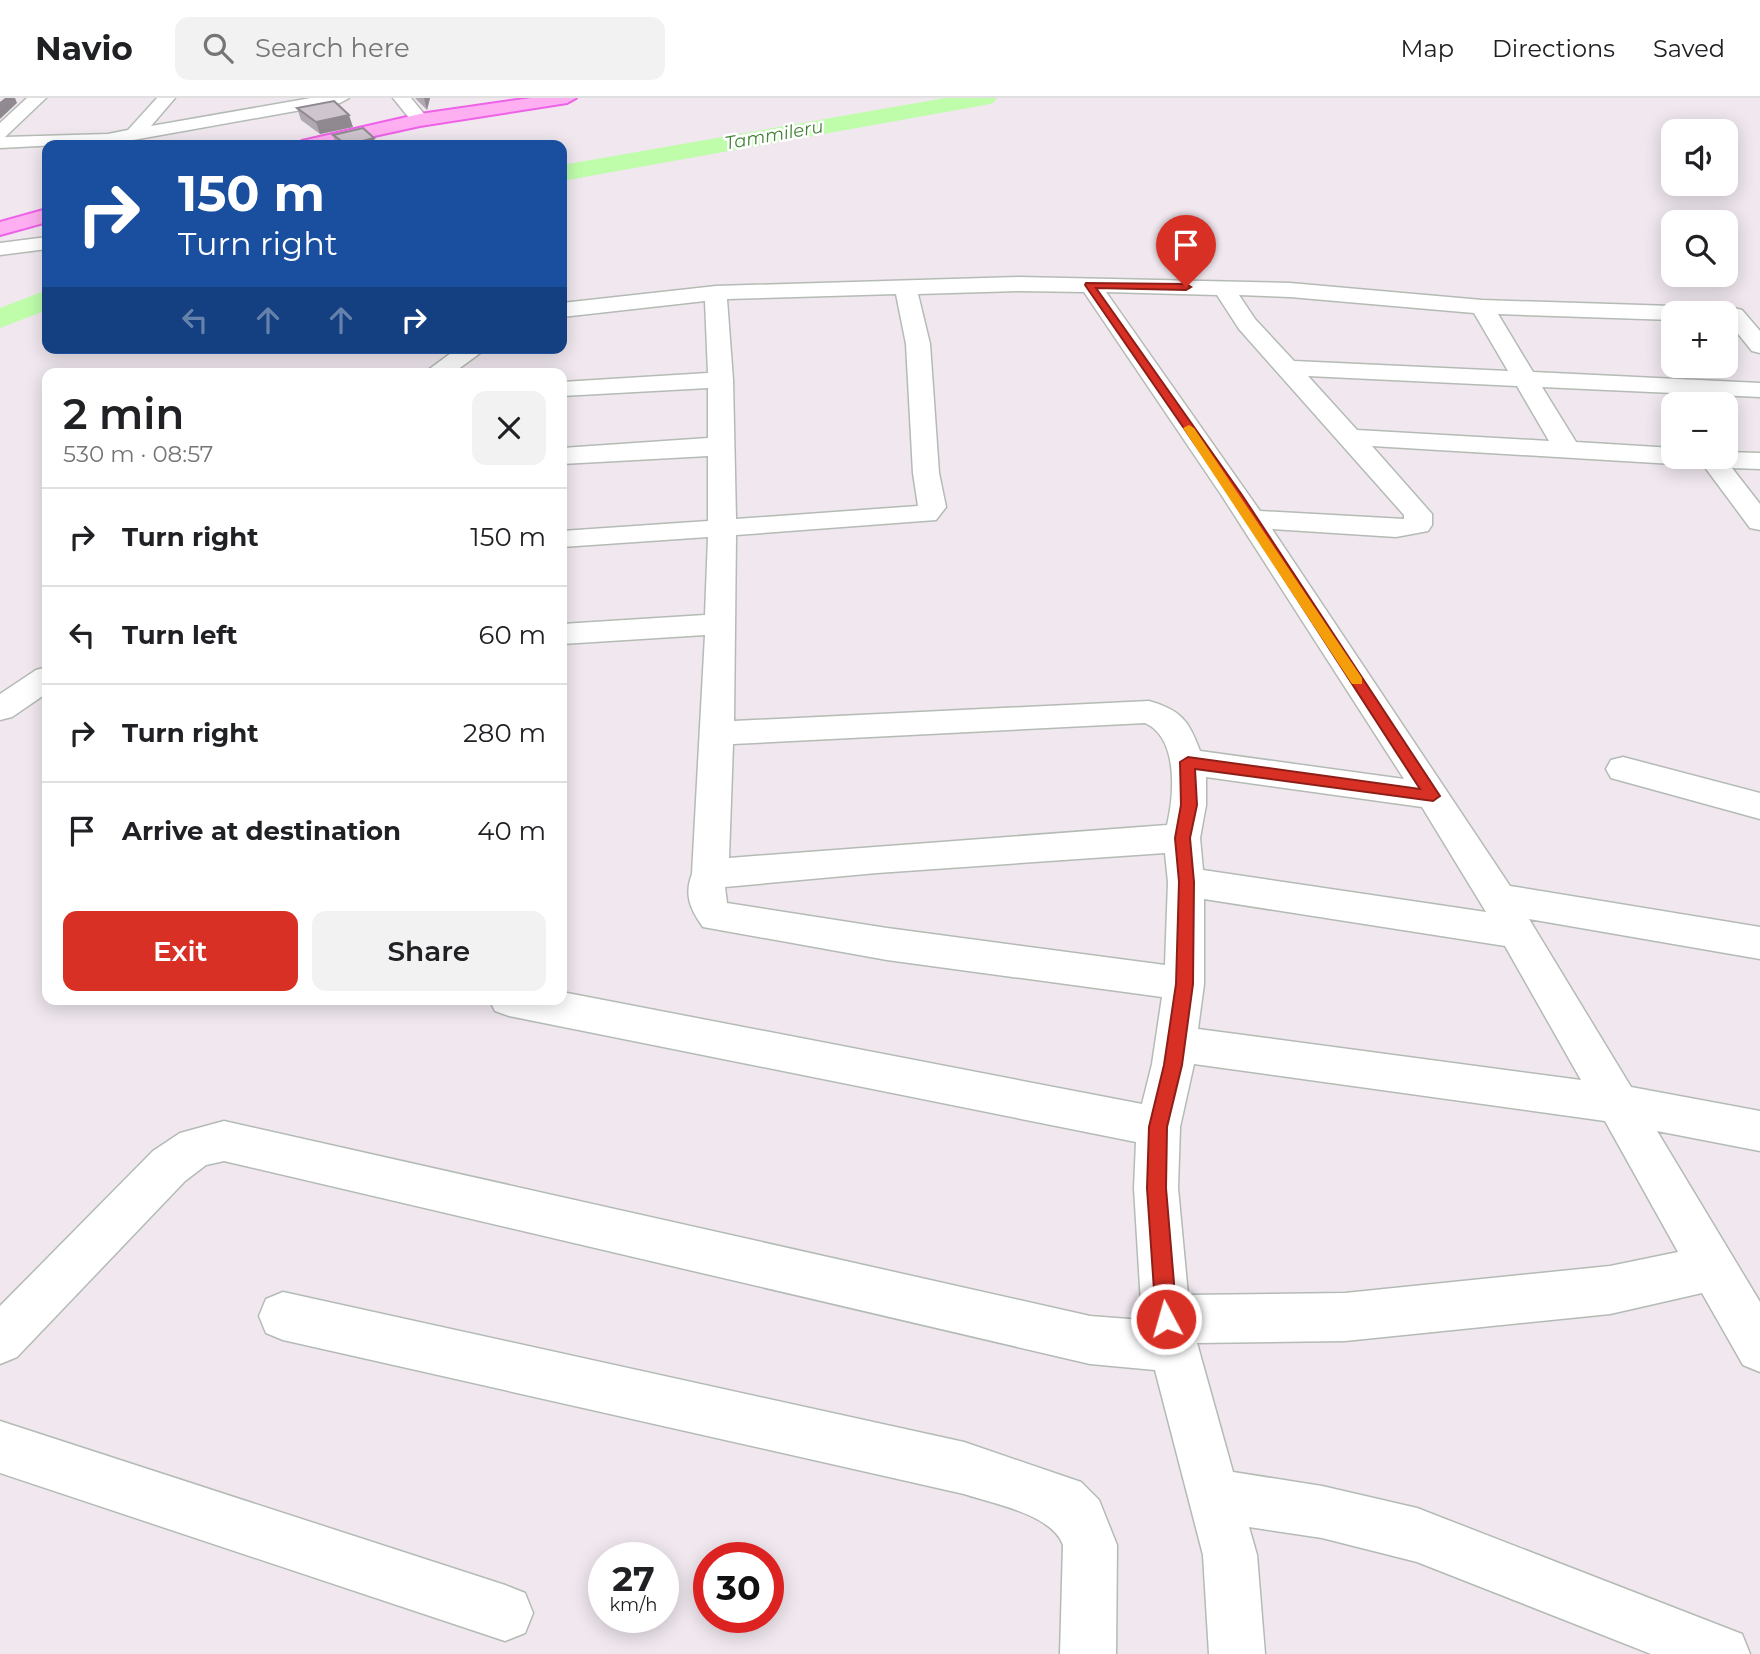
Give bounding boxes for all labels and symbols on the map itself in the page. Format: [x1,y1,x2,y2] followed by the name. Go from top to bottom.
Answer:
[723,116,825,154] water label: Tammileru
[1156,215,1216,287] pin
[1129,1282,1203,1356] position arrow
[693,1542,784,1633] speed limit sign: 30

